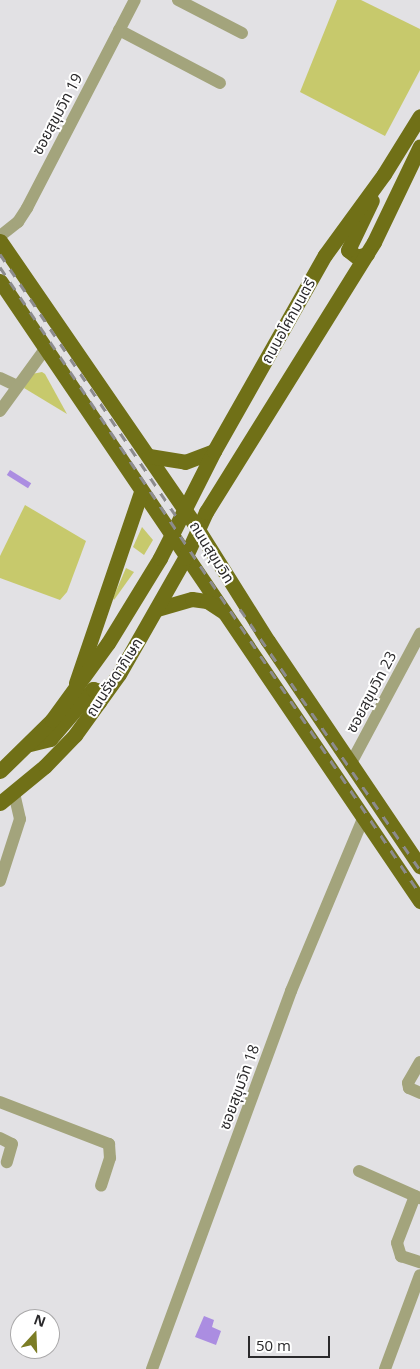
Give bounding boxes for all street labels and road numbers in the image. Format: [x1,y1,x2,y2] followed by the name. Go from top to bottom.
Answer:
[28,70,86,158] street label: ซอยสุขุมวิท 19
[257,275,319,367] street label: ถนนอโศกมนตรี
[186,518,238,586] street label: ถนนสุขุมวิท
[82,634,146,720] street label: ถนนรัชดาภิเษก
[342,648,400,736] street label: ซอยสุขุมวิท 23
[215,1042,263,1132] street label: ซอยสุขุมวิท 18

